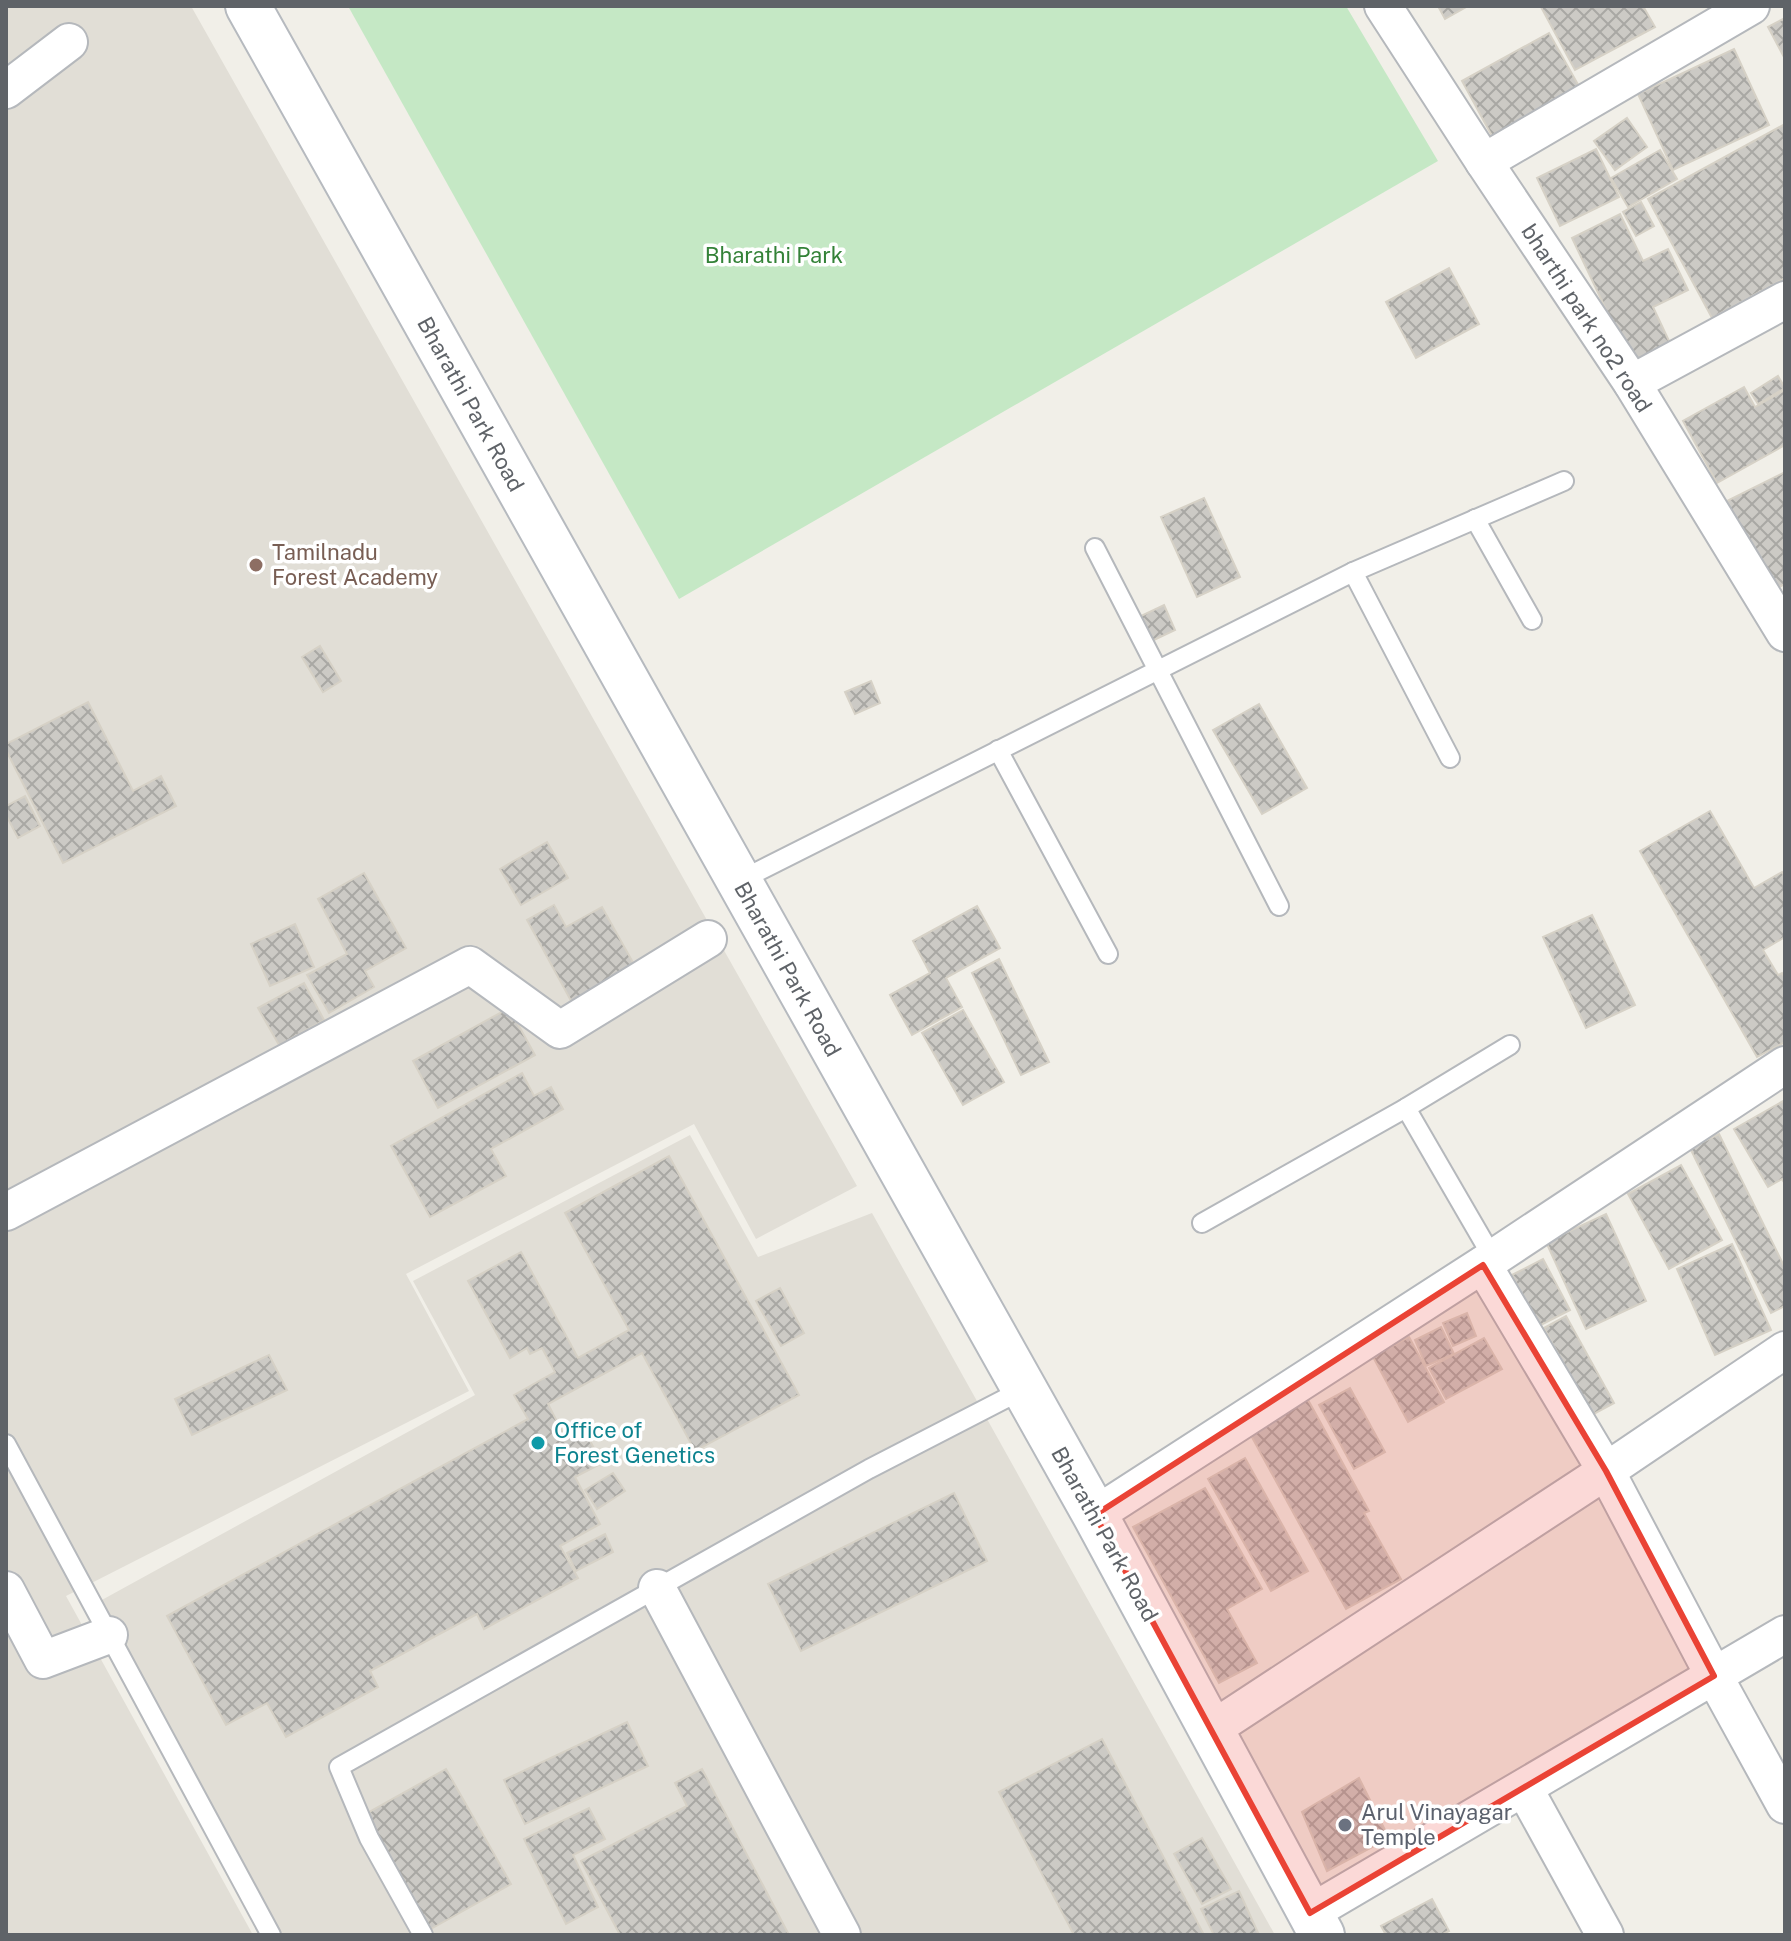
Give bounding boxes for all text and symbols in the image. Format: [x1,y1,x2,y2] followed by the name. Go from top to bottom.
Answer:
[1516,219,1658,417] street label: bharthi park no2 road
[705,242,843,268] park label: Bharathi Park
[412,312,530,496] street label: Bharathi Park Road
[272,539,438,590] place label: Tamilnadu Forest Academy
[247,556,265,574] marker: Tamilnadu Forest Academy
[729,877,847,1061] street label: Bharathi Park Road
[554,1417,715,1468] place label: Office of Forest Genetics
[529,1434,547,1452] marker: Office of Forest Genetics
[1046,1442,1164,1626] street label: Bharathi Park Road
[1361,1799,1512,1850] place label: Arul Vinayagar Temple
[1336,1816,1354,1834] marker: Arul Vinayagar Temple

